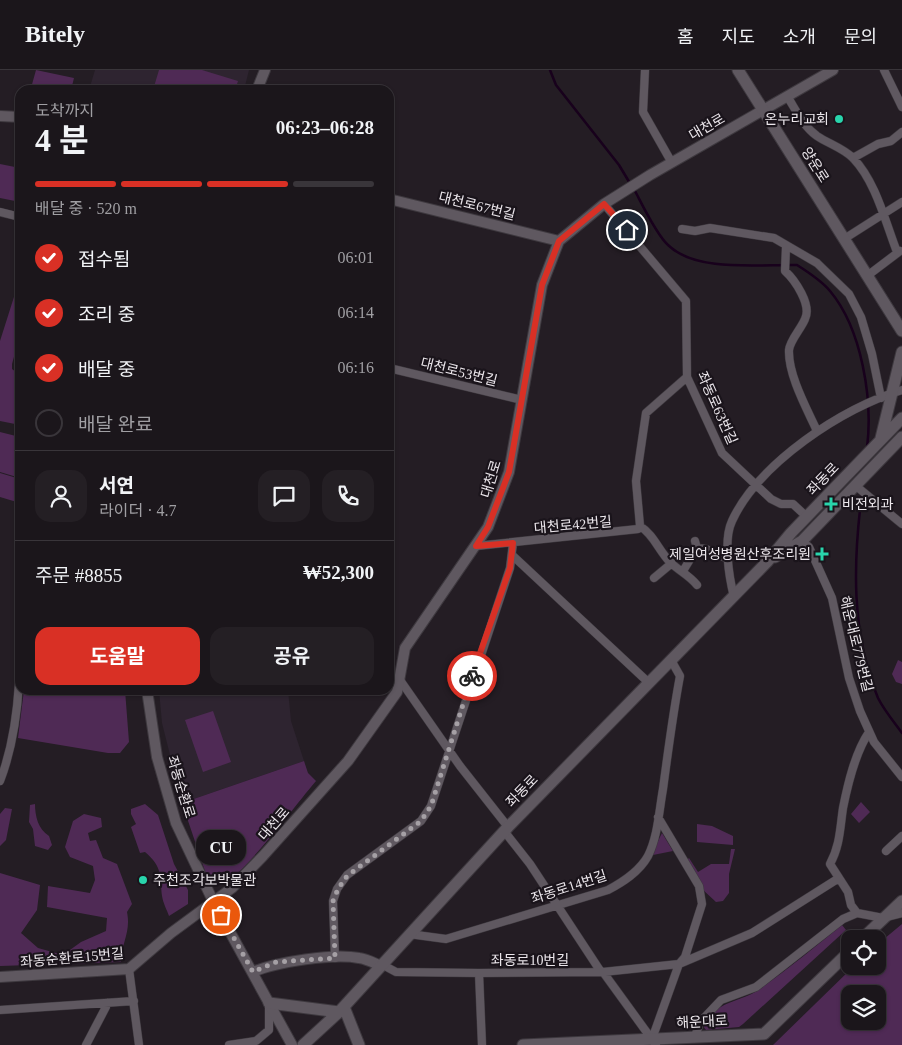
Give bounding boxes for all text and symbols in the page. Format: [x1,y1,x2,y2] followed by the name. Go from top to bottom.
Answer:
[25,21,85,47] text: Bitely
[677,27,694,47] text: 홈
[722,27,755,47] text: 지도
[783,27,816,47] text: 소개
[844,27,877,47] text: 문의
[35,102,94,119] text: 도착까지
[686,110,728,143] street label: 대천로
[765,112,829,127] place label: 온누리교회
[833,113,845,125] marker: 온누리교회
[276,117,374,138] text: 06:23–06:28
[35,122,88,158] text: 4 분
[798,145,832,185] street label: 양운로
[437,188,517,223] street label: 대천로67번길
[35,200,137,217] text: 배달 중 · 520 m
[606,209,648,251] pin
[613,216,641,244] icon: home
[35,244,63,272] icon: check
[78,249,130,270] text: 접수됨
[338,249,374,266] text: 06:01
[35,299,63,327] icon: check
[78,304,135,325] text: 조리 중
[338,304,374,321] text: 06:14
[35,354,63,382] icon: check
[419,354,499,389] street label: 대천로53번길
[78,359,135,380] text: 배달 중
[338,359,374,376] text: 06:16
[694,369,740,447] street label: 좌동로63번길
[78,414,153,435] text: 배달 완료
[477,458,504,500] street label: 대천로
[804,460,842,498] street label: 좌동로
[35,470,87,522] button: person
[258,470,310,522] button: chat
[322,470,374,522] button: phone
[99,475,134,496] text: 서연
[824,497,838,511] marker: 비전외과
[842,497,894,512] place label: 비전외과
[99,502,177,519] text: 라이더 · 4.7
[533,513,613,536] street label: 대천로42번길
[669,547,811,562] place label: 제일여성병원산후조리원
[815,547,829,561] marker: 제일여성병원산후조리원
[303,562,374,583] text: ₩52,300
[35,565,122,586] text: 주문 #8855
[837,595,875,693] street label: 해운대로779번길
[35,627,200,685] button: 도움말
[210,627,374,685] button: 공유
[447,651,497,701] courier
[458,662,486,690] icon: bike
[164,754,199,820] street label: 좌동순환로
[503,772,541,810] street label: 좌동로
[255,804,292,844] street label: 대천로
[196,830,246,865] callout: CU
[209,839,233,856] text: CU
[529,868,609,906] street label: 좌동로14번길
[153,872,256,888] place label: 주천조각보박물관
[137,874,149,886] marker: 주천조각보박물관
[200,894,242,936] pin
[207,901,235,929] icon: bag
[841,930,886,1030] map controls
[841,930,886,975] button: locate
[19,945,125,970] street label: 좌동순환로15번길
[491,953,569,968] street label: 좌동로10번길
[841,985,886,1030] button: layers
[676,1013,728,1031] street label: 해운대로

